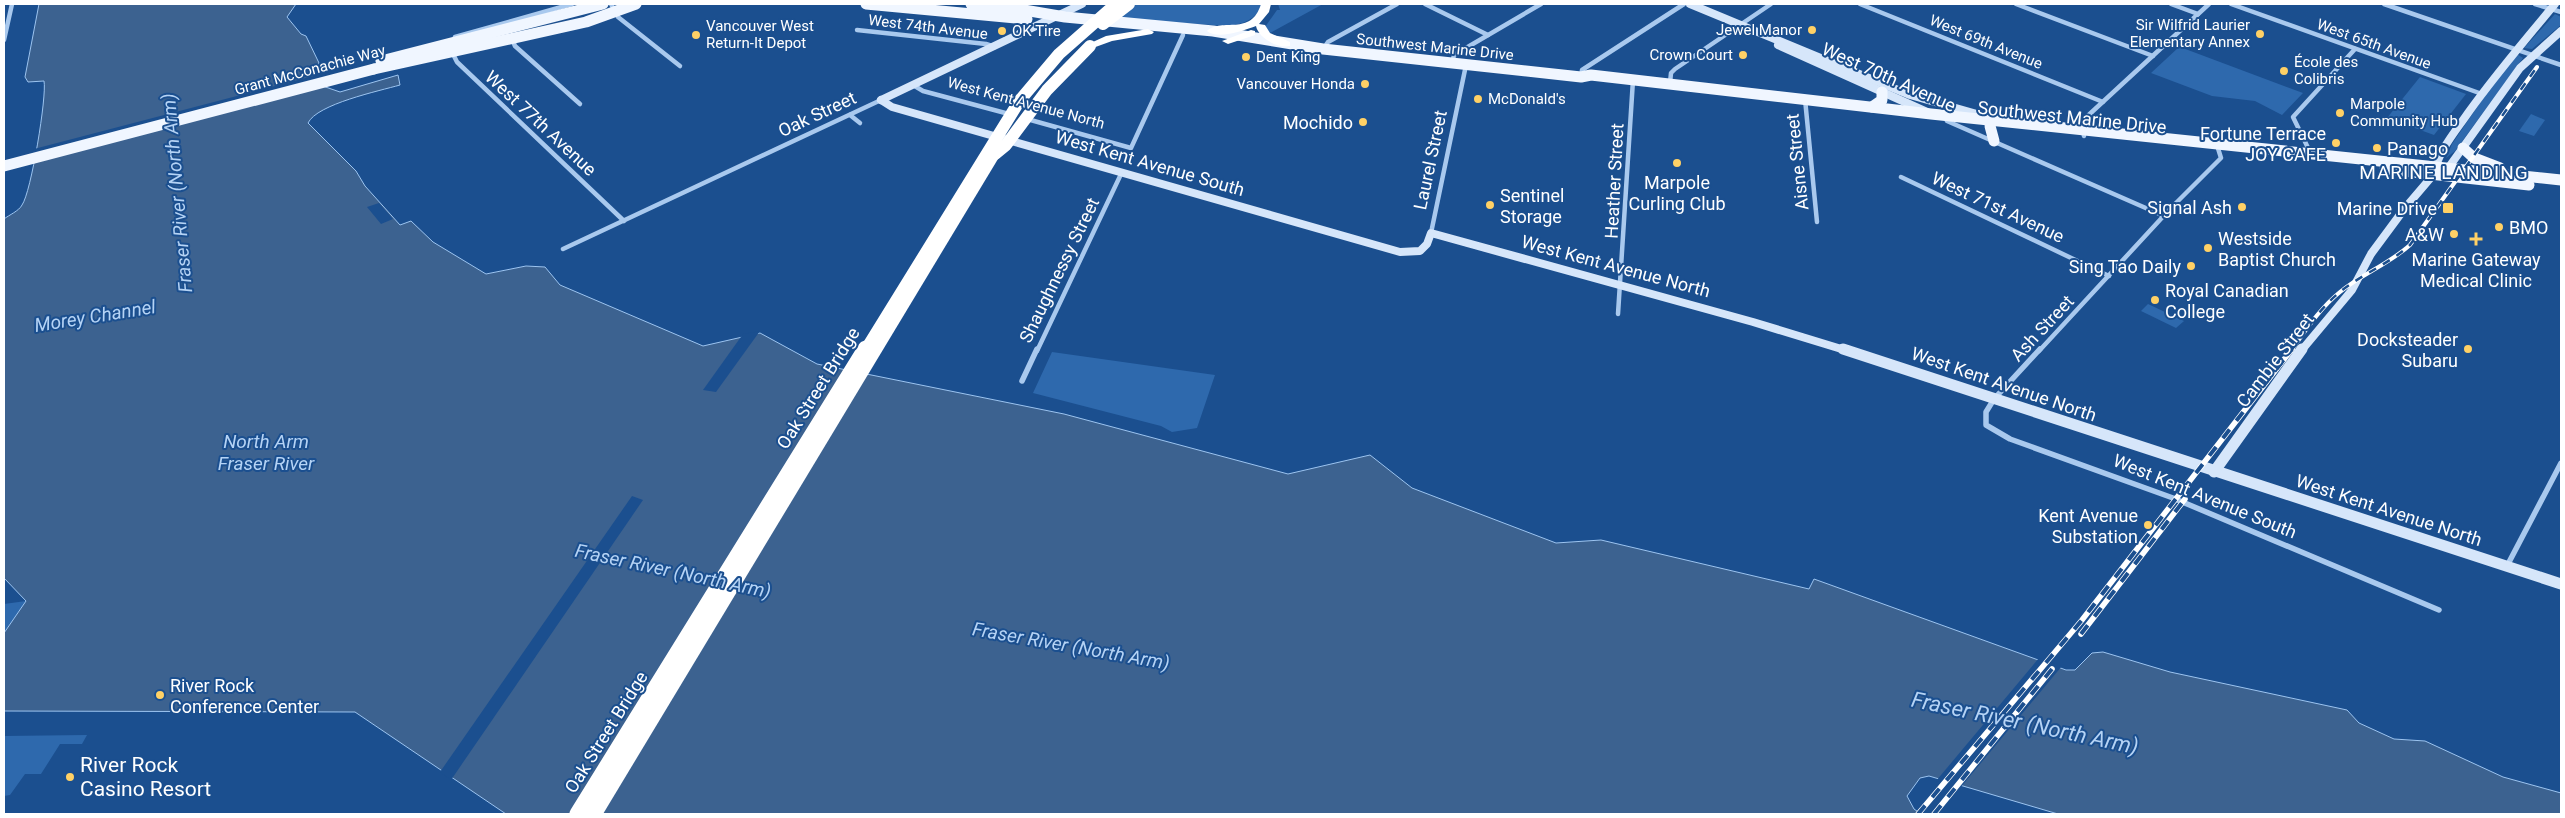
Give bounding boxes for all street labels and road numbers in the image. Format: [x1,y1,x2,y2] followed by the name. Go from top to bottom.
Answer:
[867,11,989,43] street label: West 74th Avenue
[1927,11,2045,73] street label: West 69th Avenue
[2314,15,2434,73] street label: West 65th Avenue
[1355,30,1515,64] street label: Southwest Marine Drive
[1819,38,1959,116] street label: West 70th Avenue
[233,41,387,99] street label: Grant McConachie Way
[481,66,601,180] street label: West 77th Avenue
[945,73,1107,133] street label: West Kent Avenue North
[775,87,859,141] street label: Oak Street
[1977,97,2167,137] street label: Southwest Marine Drive
[1409,108,1451,212] street label: Laurel Street
[1781,113,1813,211] street label: Aisne Street
[1600,123,1628,239] street label: Heather Street
[1053,126,1247,200] street label: West Kent Avenue South
[1928,167,2068,247] street label: West 71st Avenue
[1015,194,1103,346] street label: Shaughnessy Street
[1519,231,1713,301] street label: West Kent Avenue North
[2006,290,2078,365] street label: Ash Street
[2232,309,2318,411] street label: Cambie Street
[772,323,864,453] street label: Oak Street Bridge
[1909,342,2099,426] street label: West Kent Avenue North
[2110,450,2300,542] street label: West Kent Avenue South
[2293,470,2485,550] street label: West Kent Avenue North
[560,667,652,797] street label: Oak Street Bridge

